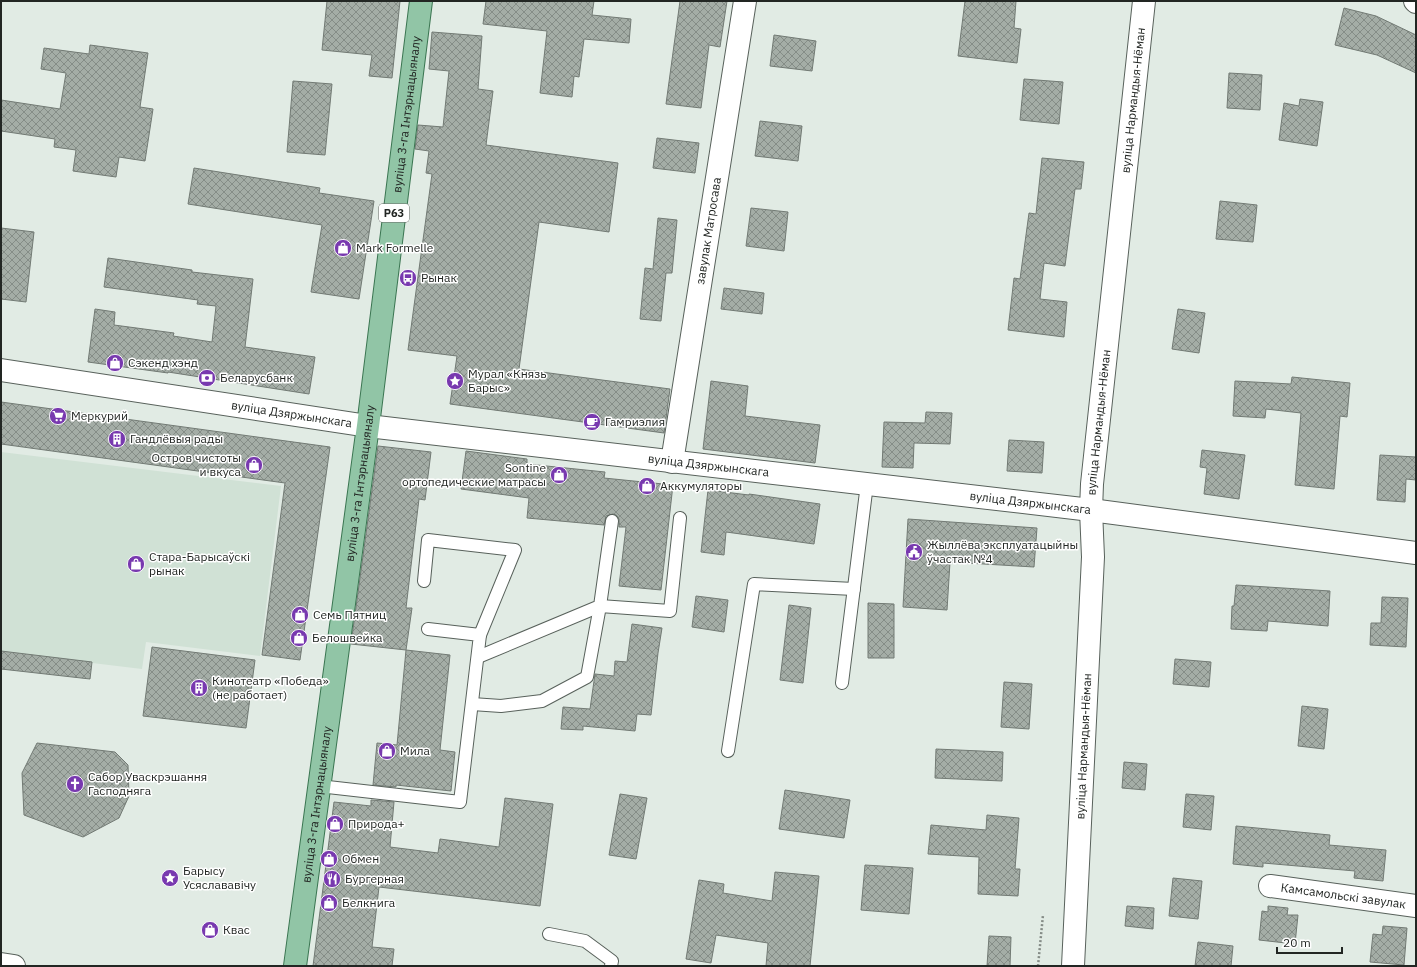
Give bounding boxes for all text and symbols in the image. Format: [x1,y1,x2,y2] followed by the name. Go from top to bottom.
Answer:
[1118,27,1148,174] street label: вуліца Нармандыя-Нёман
[389,35,424,193] street label: вуліца 3-га Інтэрнацыяналу
[692,176,724,285] street label: завулак Матросава
[379,204,409,222] road number: Р63
[333,238,353,258] shop icon: Mark Formelle
[356,240,434,255] place label: Mark Formelle
[398,268,418,288] bus stop icon: Рынак
[421,270,457,285] place label: Рынак
[1084,349,1113,495] street label: вуліца Нармандыя-Нёман
[105,353,125,373] shop icon: Сэкенд хэнд
[128,355,198,370] place label: Сэкенд хэнд
[468,366,547,395] place label: Мурал «Князь Барыс»
[197,368,217,388] bank icon: Беларусбанк
[220,370,293,385] place label: Беларусбанк
[445,371,465,391] place icon: Мурал «Князь Барыс»
[230,397,354,431] street label: вуліца Дзяржынскага
[342,404,378,563] street label: вуліца 3-га Інтэрнацыяналу
[48,406,68,426] supermarket icon: Меркурий
[71,408,128,423] place label: Меркурий
[582,412,602,432] cafe icon: Гамриэлия
[605,414,665,429] place label: Гамриэлия
[107,429,127,449] building icon: Гандлёвыя рады
[130,431,223,446] place label: Гандлёвыя рады
[152,450,242,479] place label: Остров чистоты и вкуса
[647,451,771,480] street label: вуліца Дзяржынскага
[244,455,264,475] shop icon: Остров чистоты и вкуса
[402,460,546,489] place label: Sontine ортопедические матрасы
[549,465,569,485] shop icon: Sontine ортопедические матрасы
[637,476,657,496] shop icon: Аккумуляторы
[660,478,742,493] place label: Аккумуляторы
[969,488,1092,517] street label: вуліца Дзяржынскага
[927,537,1078,566] place label: Жыллёва эксплуатацыйны ўчастак №4
[904,542,924,562] public building icon: Жыллёва эксплуатацыйны ўчастак №4
[149,549,250,578] place label: Стара-Барысаўскі рынак
[126,554,146,574] shop icon: Стара-Барысаўскі рынак
[290,605,310,625] shop icon: Семь Пятниц
[313,607,386,622] place label: Семь Пятниц
[289,628,309,648] shop icon: Белошвейка
[312,630,383,645] place label: Белошвейка
[212,673,329,702] place label: Кинотеатр «Победа» (не работает)
[1072,673,1094,820] street label: вуліца Нармандыя-Нёман
[189,678,209,698] building icon: Кинотеатр «Победа» (не работает)
[298,725,334,884] street label: вуліца 3-га Інтэрнацыяналу
[377,741,397,761] shop icon: Мила
[400,743,431,758] place label: Мила
[88,769,207,798] place label: Сабор Уваскрэшання Гасподняга
[65,774,85,794] church icon: Сабор Уваскрэшання Гасподняга
[325,814,345,834] shop icon: Природа+
[348,816,405,831] place label: Природа+
[319,849,339,869] shop icon: Обмен
[342,851,379,866] place label: Обмен
[183,863,256,892] place label: Барысу Усяслававічу
[160,868,180,888] place icon: Барысу Усяслававічу
[322,869,342,889] restaurant icon: Бургерная
[345,871,404,886] place label: Бургерная
[1280,880,1407,912] street label: Камсамольскі завулак
[319,893,339,913] shop icon: Белкнига
[342,895,396,910] place label: Белкнига
[200,920,220,940] shop icon: Квас
[223,922,250,937] place label: Квас
[1277,929,1342,955] scale bar
[1283,935,1311,950] text: 20 m

